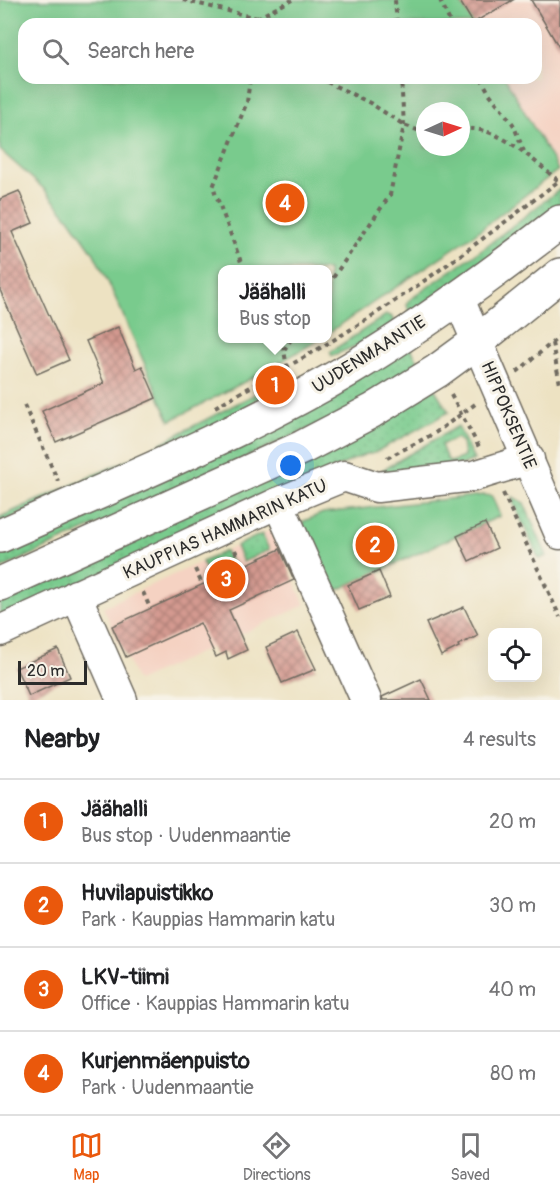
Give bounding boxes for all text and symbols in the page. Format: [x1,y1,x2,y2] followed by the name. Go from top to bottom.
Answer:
[18,18,542,84] search box
[39,35,72,68] icon: search
[87,37,194,65] text: Search here
[416,102,470,156] north arrow
[266,180,304,226] pin: 4
[218,265,332,343] popup
[239,278,305,306] text: Jäähalli
[239,306,311,331] text: Bus stop
[308,310,430,399] street label: UUDENMAANTIE
[475,358,542,473] street label: HIPPOKSENTIE
[256,362,294,408] pin: 1
[276,451,305,480] your location
[120,474,331,585] street label: KAUPPIAS HAMMARIN KATU
[356,522,394,568] pin: 2
[206,556,246,602] pin: 3
[488,628,542,682] map controls
[488,628,542,682] button: locate
[18,658,87,686] scale bar
[27,661,65,681] text: 20 m
[24,723,100,755] text: Nearby
[463,727,536,752] text: 4 results
[81,795,147,823] text: Jäähalli
[40,809,47,834] text: 1
[489,809,536,834] text: 20 m
[81,823,291,848] text: Bus stop · Uudenmaantie
[81,879,213,907] text: Huvilapuistikko
[38,893,49,918] text: 2
[489,893,536,918] text: 30 m
[81,907,335,932] text: Park · Kauppias Hammarin katu
[81,963,169,991] text: LKV-tiimi
[38,977,49,1002] text: 3
[489,977,536,1002] text: 40 m
[81,991,350,1016] text: Office · Kauppias Hammarin katu
[81,1047,250,1075] text: Kurjenmäenpuisto
[38,1061,49,1086] text: 4
[490,1061,536,1086] text: 80 m
[81,1075,254,1100] text: Park · Uudenmaantie
[70,1129,103,1185] tab: Map
[243,1129,311,1185] tab: Directions
[450,1129,490,1185] tab: Saved

